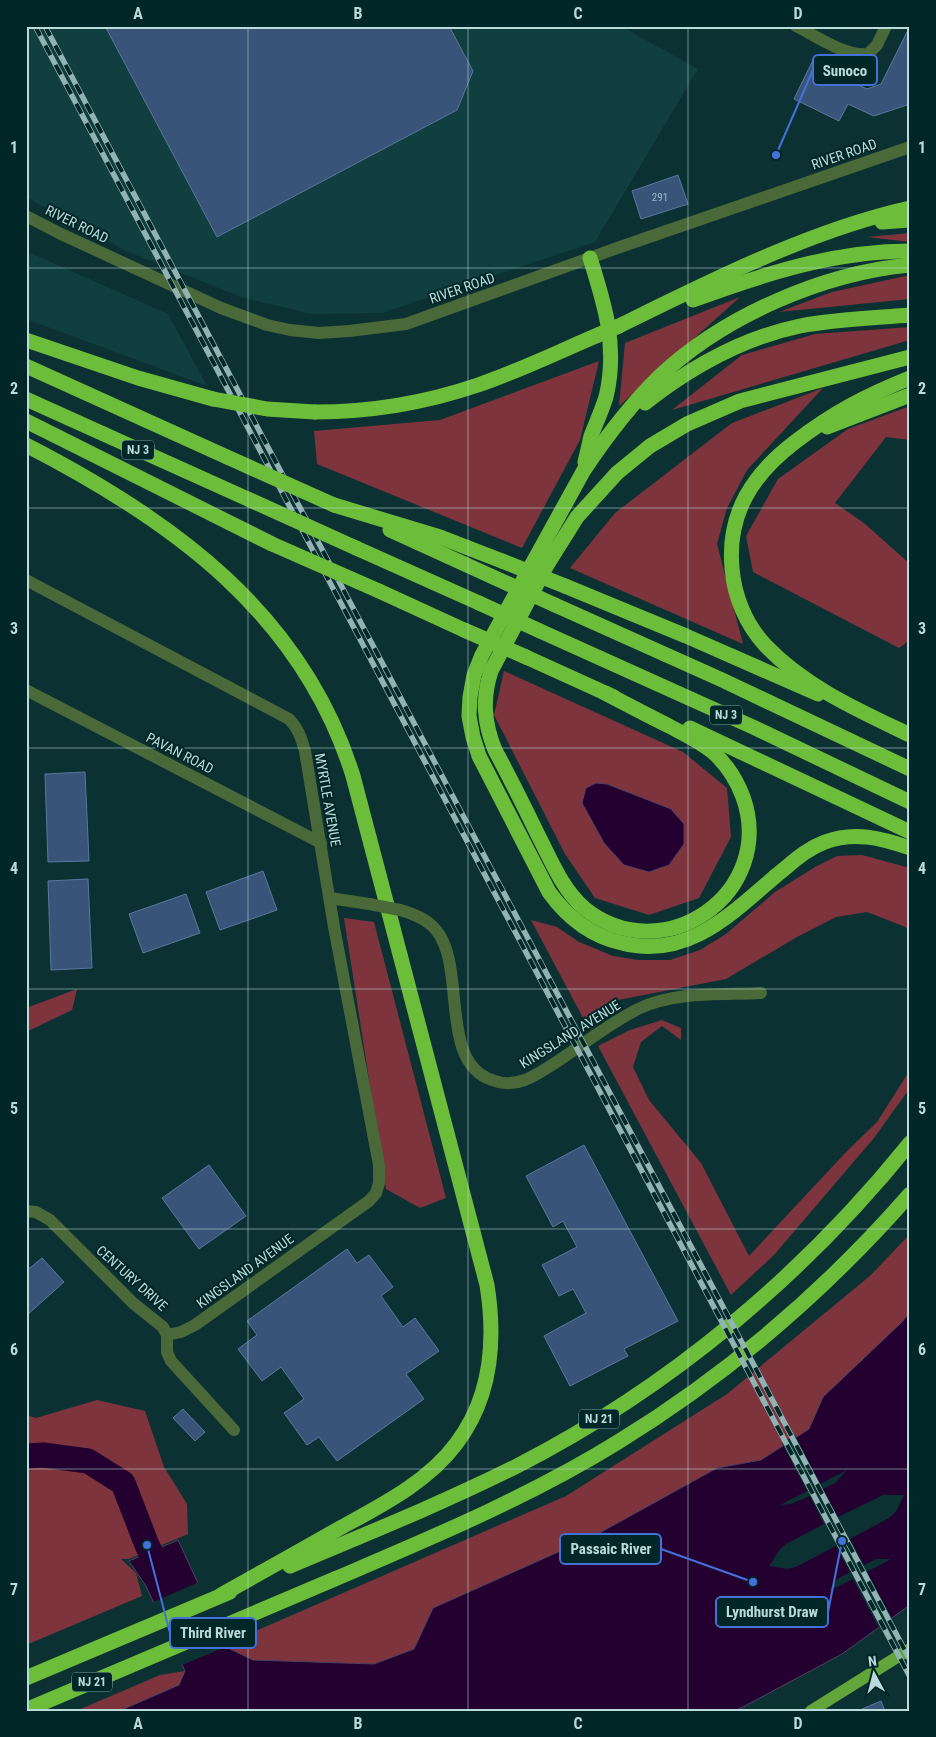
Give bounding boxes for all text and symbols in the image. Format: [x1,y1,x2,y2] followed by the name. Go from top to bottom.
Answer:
[133,4,143,23] text: A
[354,4,363,23] text: B
[573,4,583,23] text: C
[793,4,803,23] text: D
[813,55,877,85] callout: Sunoco
[823,62,867,80] text: Sunoco
[809,135,879,173] street label: RIVER ROAD
[10,138,18,157] text: 1
[918,138,926,157] text: 1
[652,191,668,204] house number: 291
[43,202,111,246] street label: RIVER ROAD
[427,269,497,307] street label: RIVER ROAD
[10,379,18,398] text: 2
[918,379,926,398] text: 2
[122,440,154,460] road number: NJ 3
[10,619,18,638] text: 3
[918,619,926,638] text: 3
[710,706,742,724] road number: NJ 3
[144,729,216,777] street label: PAVAN ROAD
[312,752,344,848] street label: MYRTLE AVENUE
[10,859,18,878] text: 4
[918,859,926,878] text: 4
[517,996,623,1071] street label: KINGSLAND AVENUE
[10,1099,18,1118] text: 5
[918,1099,926,1118] text: 5
[193,1230,297,1312] street label: KINGSLAND AVENUE
[93,1242,171,1314] street label: CENTURY DRIVE
[10,1340,18,1359] text: 6
[918,1340,926,1359] text: 6
[579,1410,619,1428] road number: NJ 21
[560,1534,661,1564] callout: Passaic River
[570,1540,652,1558] text: Passaic River
[10,1580,18,1599] text: 7
[918,1580,926,1599] text: 7
[716,1597,828,1627] callout: Lyndhurst Draw
[726,1603,819,1621] text: Lyndhurst Draw
[170,1618,256,1648] callout: Third River
[180,1624,246,1642] text: Third River
[848,1650,898,1700] north arrow
[867,1653,878,1670] text: N
[72,1672,112,1691] road number: NJ 21
[133,1714,143,1733] text: A
[354,1714,363,1733] text: B
[573,1714,583,1733] text: C
[793,1714,803,1733] text: D

